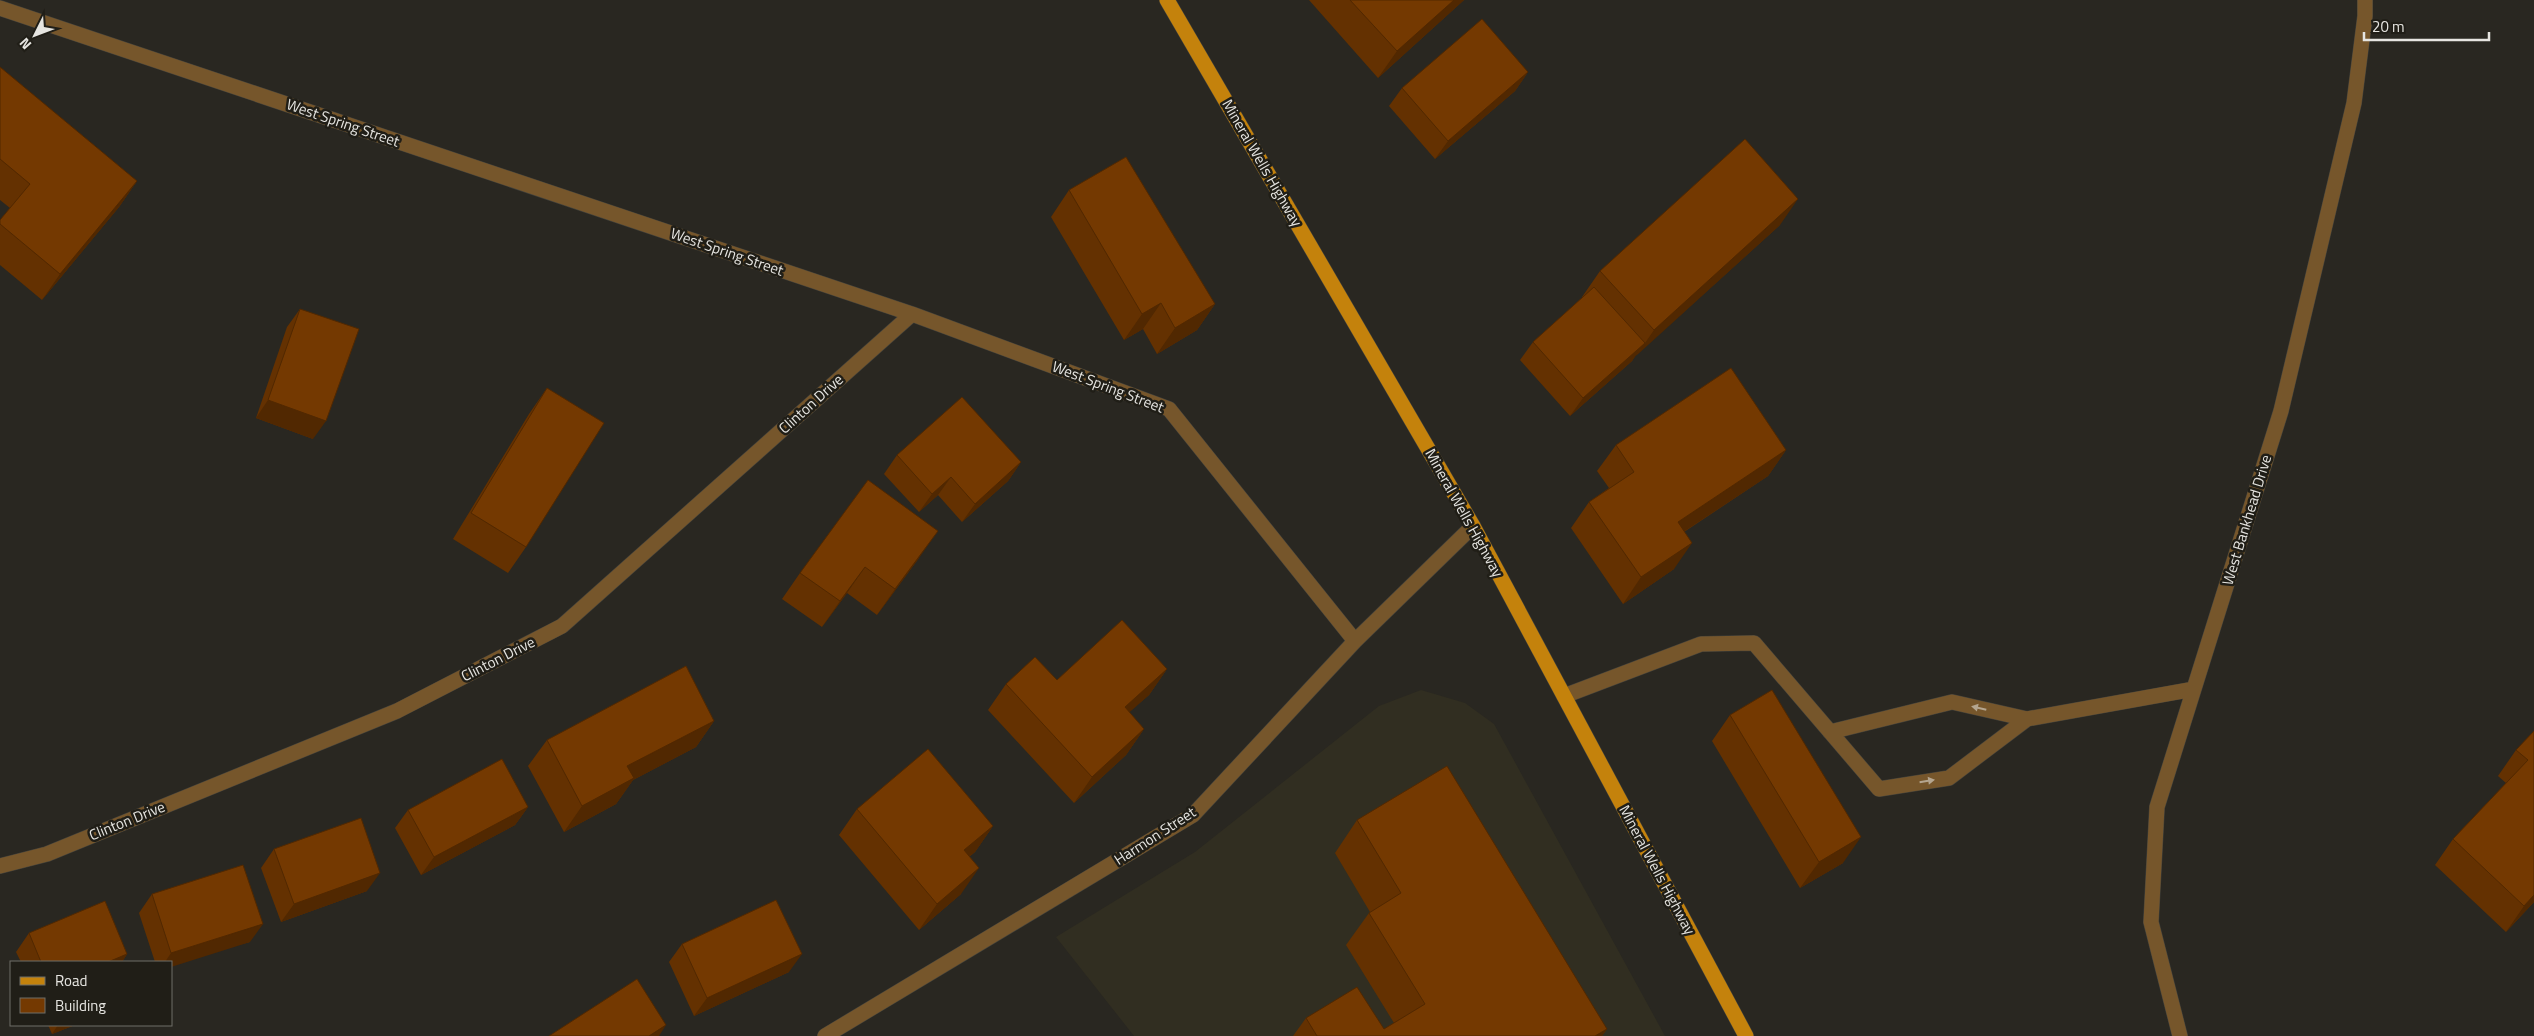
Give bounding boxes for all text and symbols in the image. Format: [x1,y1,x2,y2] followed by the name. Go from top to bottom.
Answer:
[10,10,60,60] north arrow
[2364,10,2489,42] scale bar
[2372,15,2405,38] text: 20 m
[14,33,36,55] text: N
[283,92,404,153] street label: West Spring Street
[1216,95,1308,231] street label: Mineral Wells Highway
[667,221,788,282] street label: West Spring Street
[1049,355,1168,419] street label: West Spring Street
[773,368,848,439] street label: Clinton Drive
[1419,444,1509,581] street label: Mineral Wells Highway
[2216,452,2277,588] street label: West Bankhead Drive
[457,630,539,687] street label: Clinton Drive
[1972,704,1987,712] one-way arrow
[1919,777,1935,785] one-way arrow
[85,795,168,846] street label: Clinton Drive
[1109,800,1201,871] street label: Harmon Street
[1614,801,1701,939] street label: Mineral Wells Highway
[10,961,172,1026] legend
[55,969,87,992] text: Road
[55,994,106,1017] text: Building

